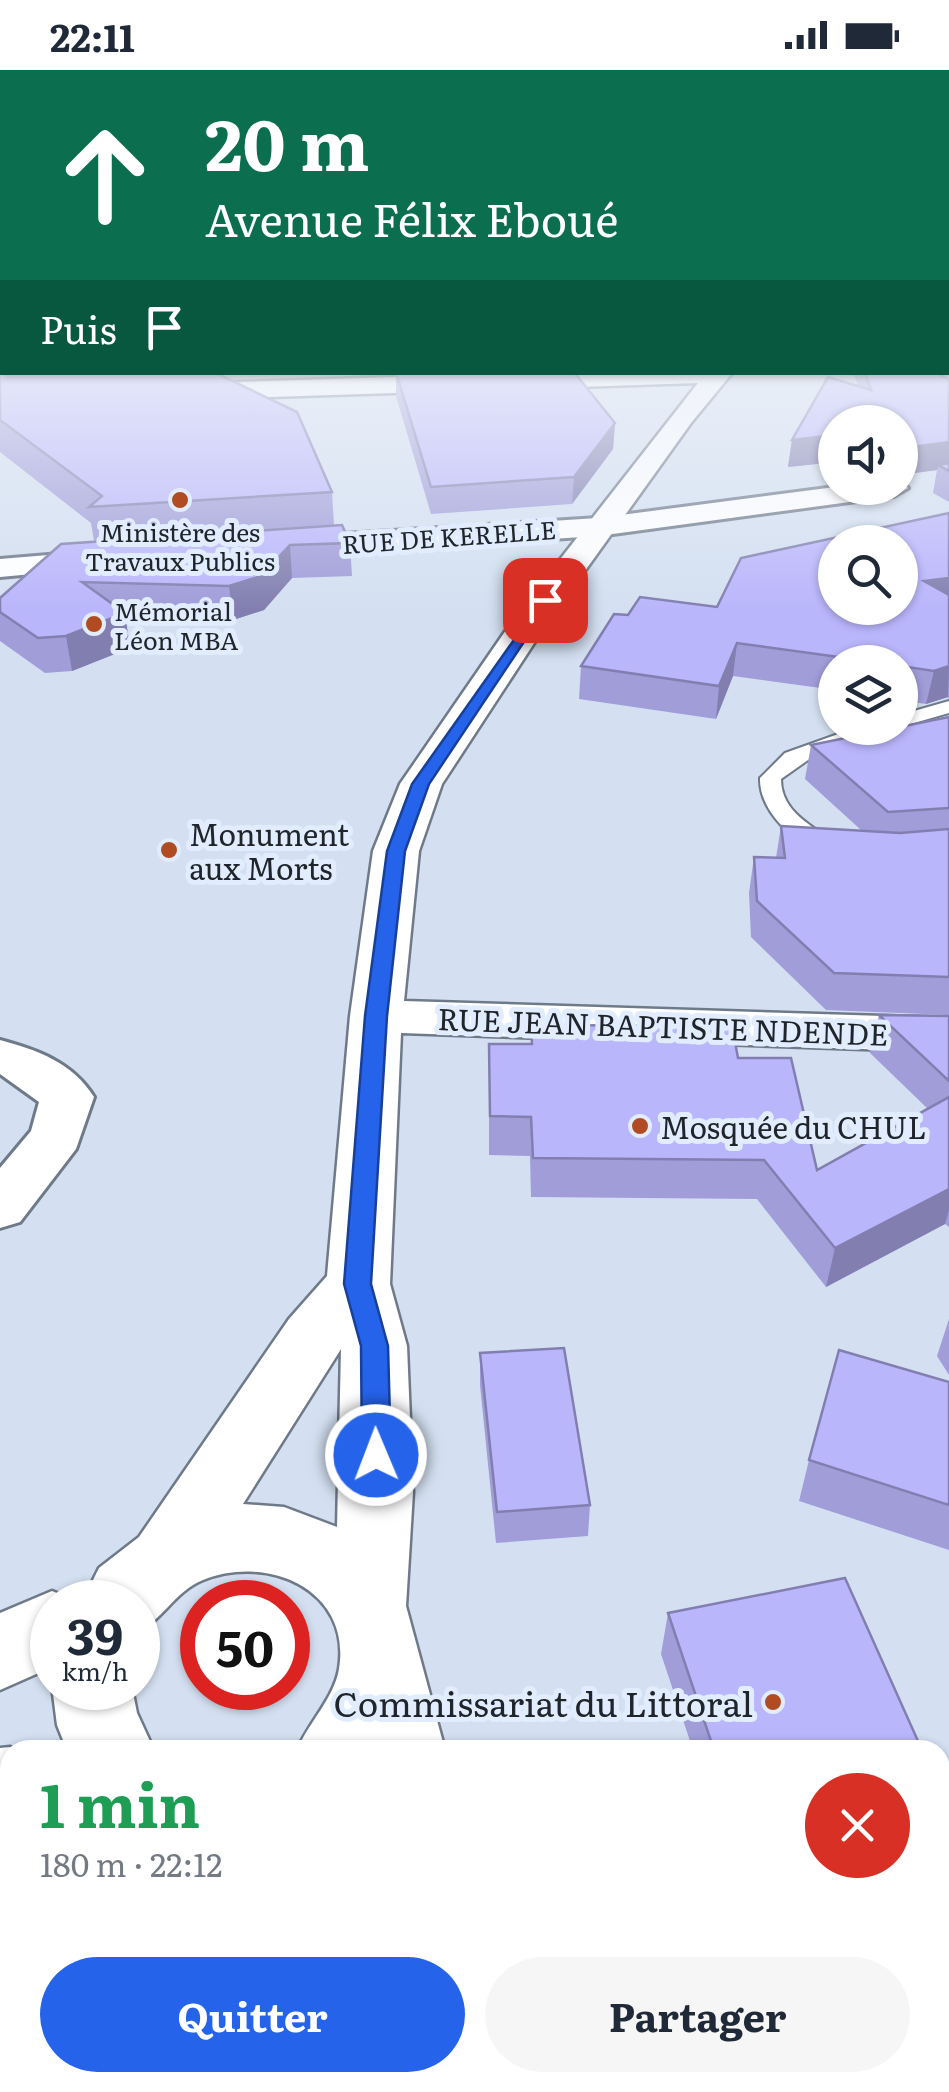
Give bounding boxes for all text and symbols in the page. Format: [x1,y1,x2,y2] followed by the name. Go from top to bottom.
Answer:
[50,7,135,64] text: 22:11
[205,89,370,193] text: 20 m
[40,110,170,240] icon: ahead
[205,184,619,251] text: Avenue Félix Eboué
[40,299,117,356] text: Puis
[137,300,192,355] icon: arrive
[818,405,918,745] map controls
[818,405,918,505] button: sound
[169,489,191,511] marker: Ministère des Travaux Publics
[341,510,557,562] street label: RUE DE KERELLE
[85,513,275,579] place label: Ministère des Travaux Publics
[818,525,918,625] button: search
[503,558,588,643] pin
[518,573,573,628] icon: arrive
[114,592,238,658] place label: Mémorial Léon MBA
[83,613,105,635] marker: Mémorial Léon MBA
[818,645,918,745] button: layers
[189,811,349,889] place label: Monument aux Morts
[158,839,180,861] marker: Monument aux Morts
[437,995,889,1055] street label: RUE JEAN BAPTISTE NDENDE
[660,1104,927,1148] place label: Mosquée du CHUL
[629,1115,651,1137] marker: Mosquée du CHUL
[324,1403,428,1507] position arrow
[180,1580,310,1710] speed limit sign: 50
[67,1596,123,1670] text: 39
[62,1652,128,1689] text: km/h
[333,1676,753,1728] place label: Commissariat du Littoral
[762,1691,784,1713] marker: Commissariat du Littoral
[40,1757,200,1846] text: 1 min
[805,1773,910,1878] button: close
[40,1839,222,1887] text: 180 m · 22:12
[40,1957,465,2072] button: Quitter
[485,1957,910,2072] button: Partager

